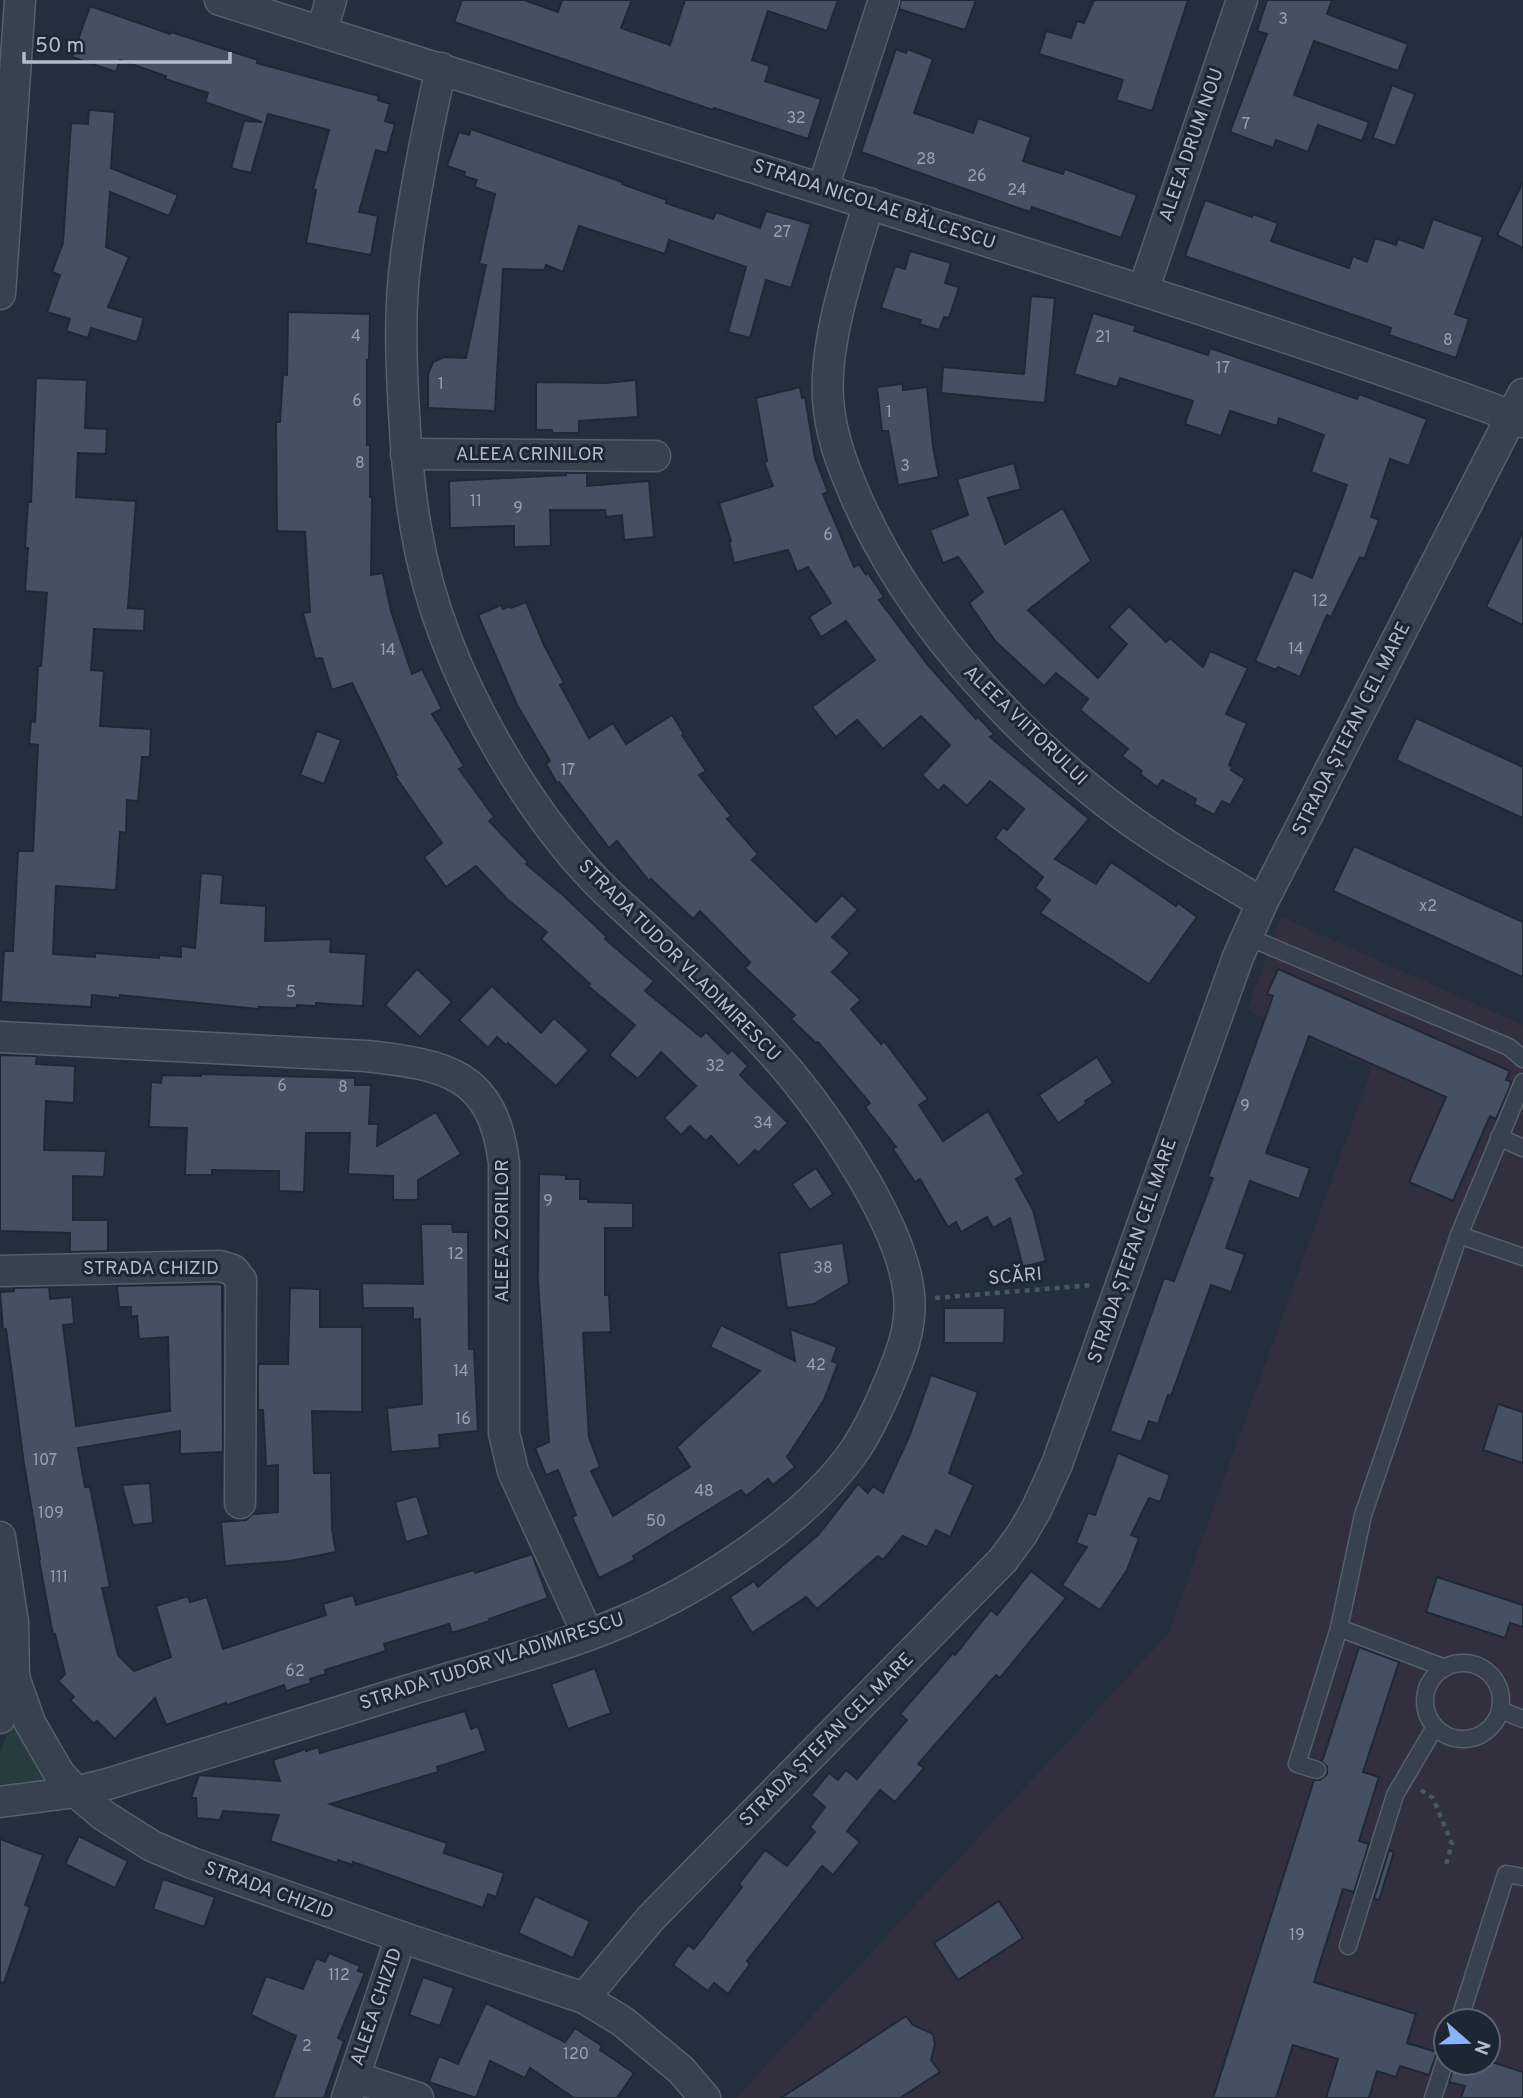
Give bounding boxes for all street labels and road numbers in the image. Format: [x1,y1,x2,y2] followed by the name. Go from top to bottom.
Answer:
[1154,65,1230,225] street label: ALEEA DRUM NOU
[749,153,999,256] street label: STRADA NICOLAE BĂLCESCU
[456,443,604,467] street label: ALEEA CRINILOR
[1288,618,1416,840] street label: STRADA ȘTEFAN CEL MARE
[958,661,1092,791] street label: ALEEA VIITORULUI
[573,855,785,1067] street label: STRADA TUDOR VLADIMIRESCU
[1083,1135,1183,1367] street label: STRADA ȘTEFAN CEL MARE
[491,1159,515,1303] street label: ALEEA ZORILOR
[83,1257,219,1281] street label: STRADA CHIZID
[987,1262,1043,1291] street label: SCĂRI
[357,1608,627,1716] street label: STRADA TUDOR VLADIMIRESCU
[735,1648,919,1832] street label: STRADA ȘTEFAN CEL MARE
[201,1856,337,1926] street label: STRADA CHIZID
[346,1945,408,2069] street label: ALEEA CHIZID

